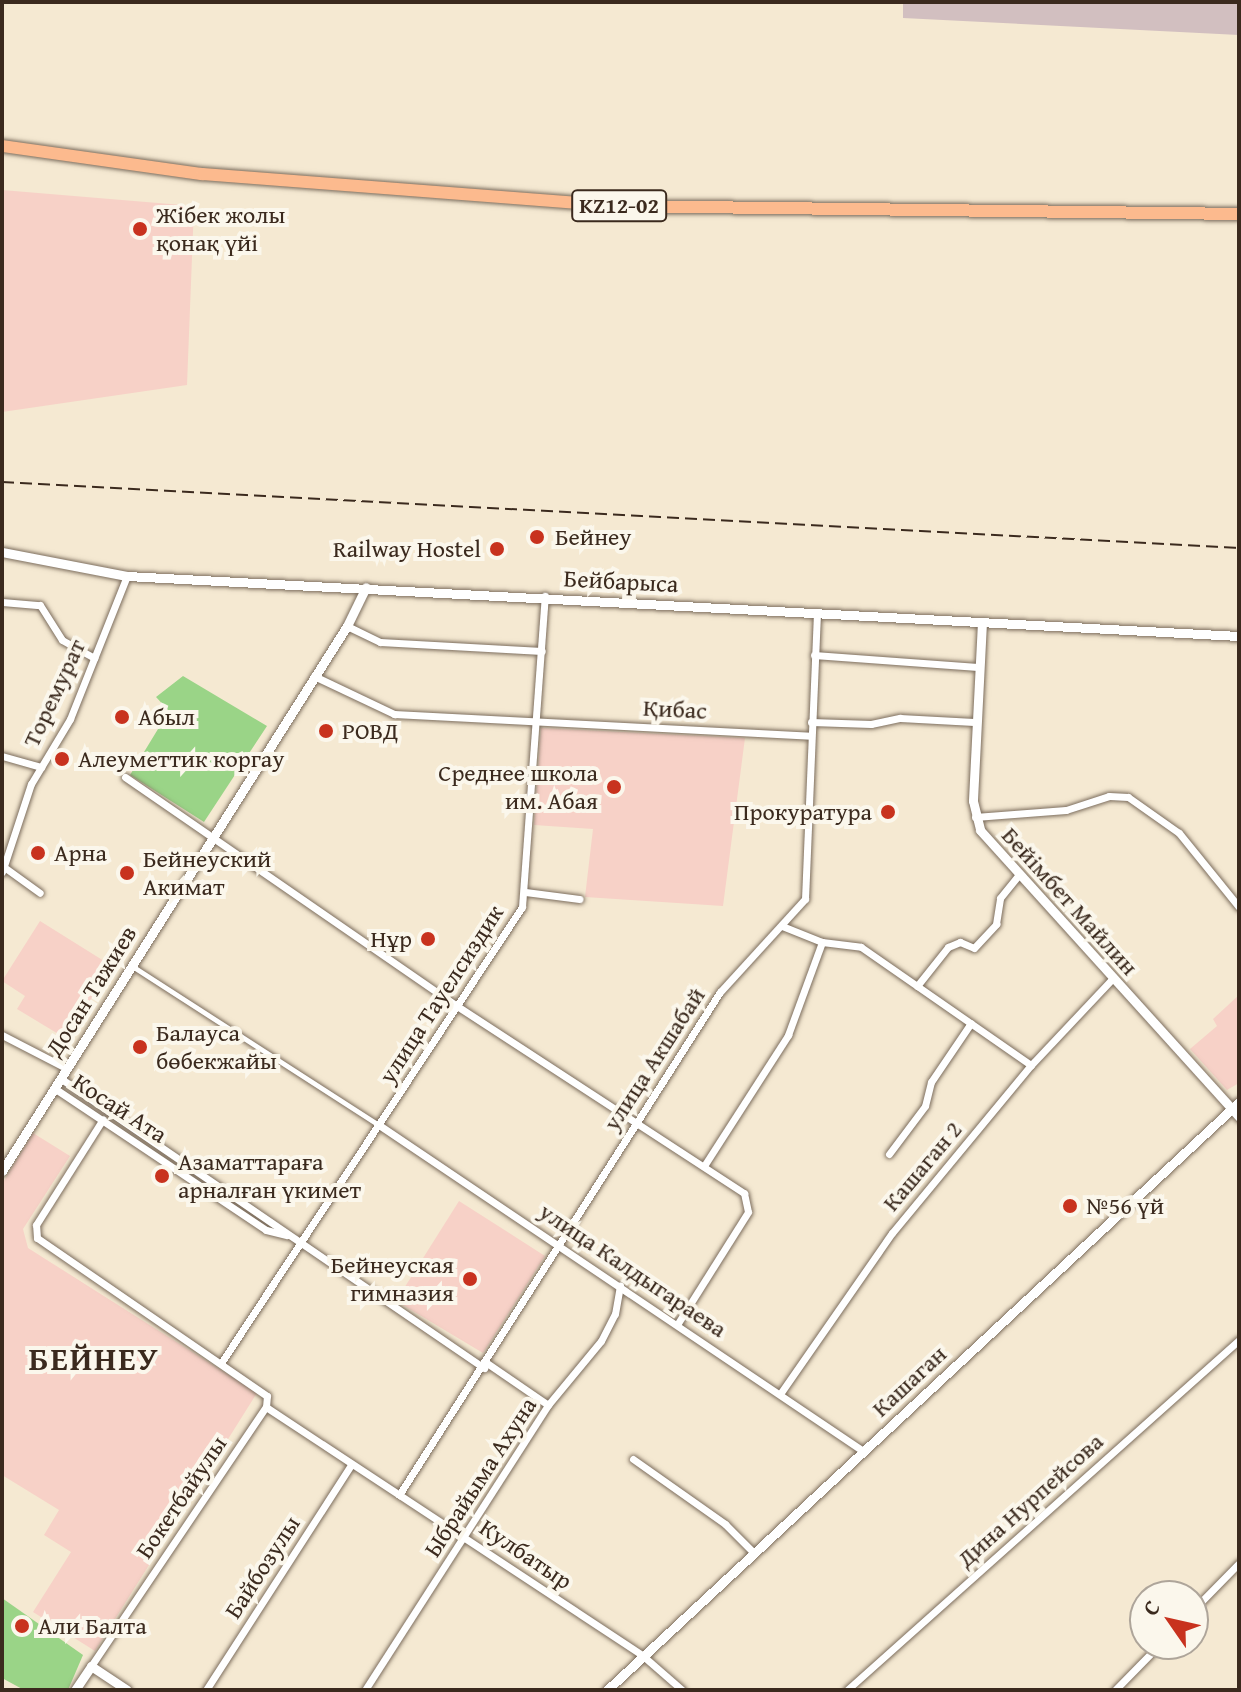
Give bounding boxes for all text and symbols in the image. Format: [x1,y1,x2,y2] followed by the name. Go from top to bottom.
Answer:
[571,188,667,224] road number: KZ12-02
[156,201,285,257] place label: Жібек жолы қонақ үйі
[131,220,149,238] marker: Жібек жолы қонақ үйі
[555,523,632,551] place label: Бейнеу
[526,526,548,548] marker: Бейнеу
[333,535,481,563] place label: Railway Hostel
[488,540,506,558] marker: Railway Hostel
[563,564,679,598] street label: Бейбарыса
[17,635,91,751] street label: Торемурат
[642,693,708,725] street label: Қибас
[138,703,195,731] place label: Абыл
[113,708,131,726] marker: Абыл
[342,717,398,745] place label: РОВД
[317,722,335,740] marker: РОВД
[78,745,285,773] place label: Алеуметтик коргау
[53,750,71,768] marker: Алеуметтик коргау
[438,759,598,815] place label: Среднее школа им. Абая
[605,778,623,796] marker: Среднее школа им. Абая
[734,798,872,826] place label: Прокуратура
[879,803,897,821] marker: Прокуратура
[996,821,1144,981] street label: Бейімбет Майлин
[54,839,107,867] place label: Арна
[29,844,47,862] marker: Арна
[143,845,271,901] place label: Бейнеуский Акимат
[118,864,136,882] marker: Бейнеуский Акимат
[373,899,509,1089] street label: улица Тауелсиздик
[39,920,143,1062] street label: Досан Тажиев
[370,925,412,953] place label: Нұр
[419,930,437,948] marker: Нұр
[597,982,711,1136] street label: улица Акшабай
[156,1019,277,1075] place label: Балауса бөбекжайы
[131,1038,149,1056] marker: Балауса бөбекжайы
[68,1067,172,1149] street label: Косай Ата
[876,1115,968,1217] street label: Кашаган 2
[178,1148,361,1204] place label: Азаматтараға арналған үкимет
[153,1167,171,1185] marker: Азаматтараға арналған үкимет
[1086,1192,1164,1220] place label: №56 үй
[534,1197,732,1343] street label: улица Калдыгараева
[1061,1197,1079,1215] marker: №56 үй
[331,1251,454,1307] place label: Бейнеуская гимназия
[461,1270,479,1288] marker: Бейнеуская гимназия
[866,1339,952,1423] street label: Кашаган
[29,1340,159,1378] district label: БЕЙНЕУ
[418,1392,542,1562] street label: Ыбрайыма Ахуна
[951,1427,1109,1573] street label: Дина Нурпейсова
[130,1430,232,1564] street label: Бокетбайулы
[218,1510,306,1624] street label: Байбозулы
[474,1513,578,1595] street label: Кулбатыр
[1129,1580,1209,1660] north arrow
[1134,1594,1168,1622] text: С
[38,1612,147,1640] place label: Али Балта
[13,1617,31,1635] marker: Али Балта

